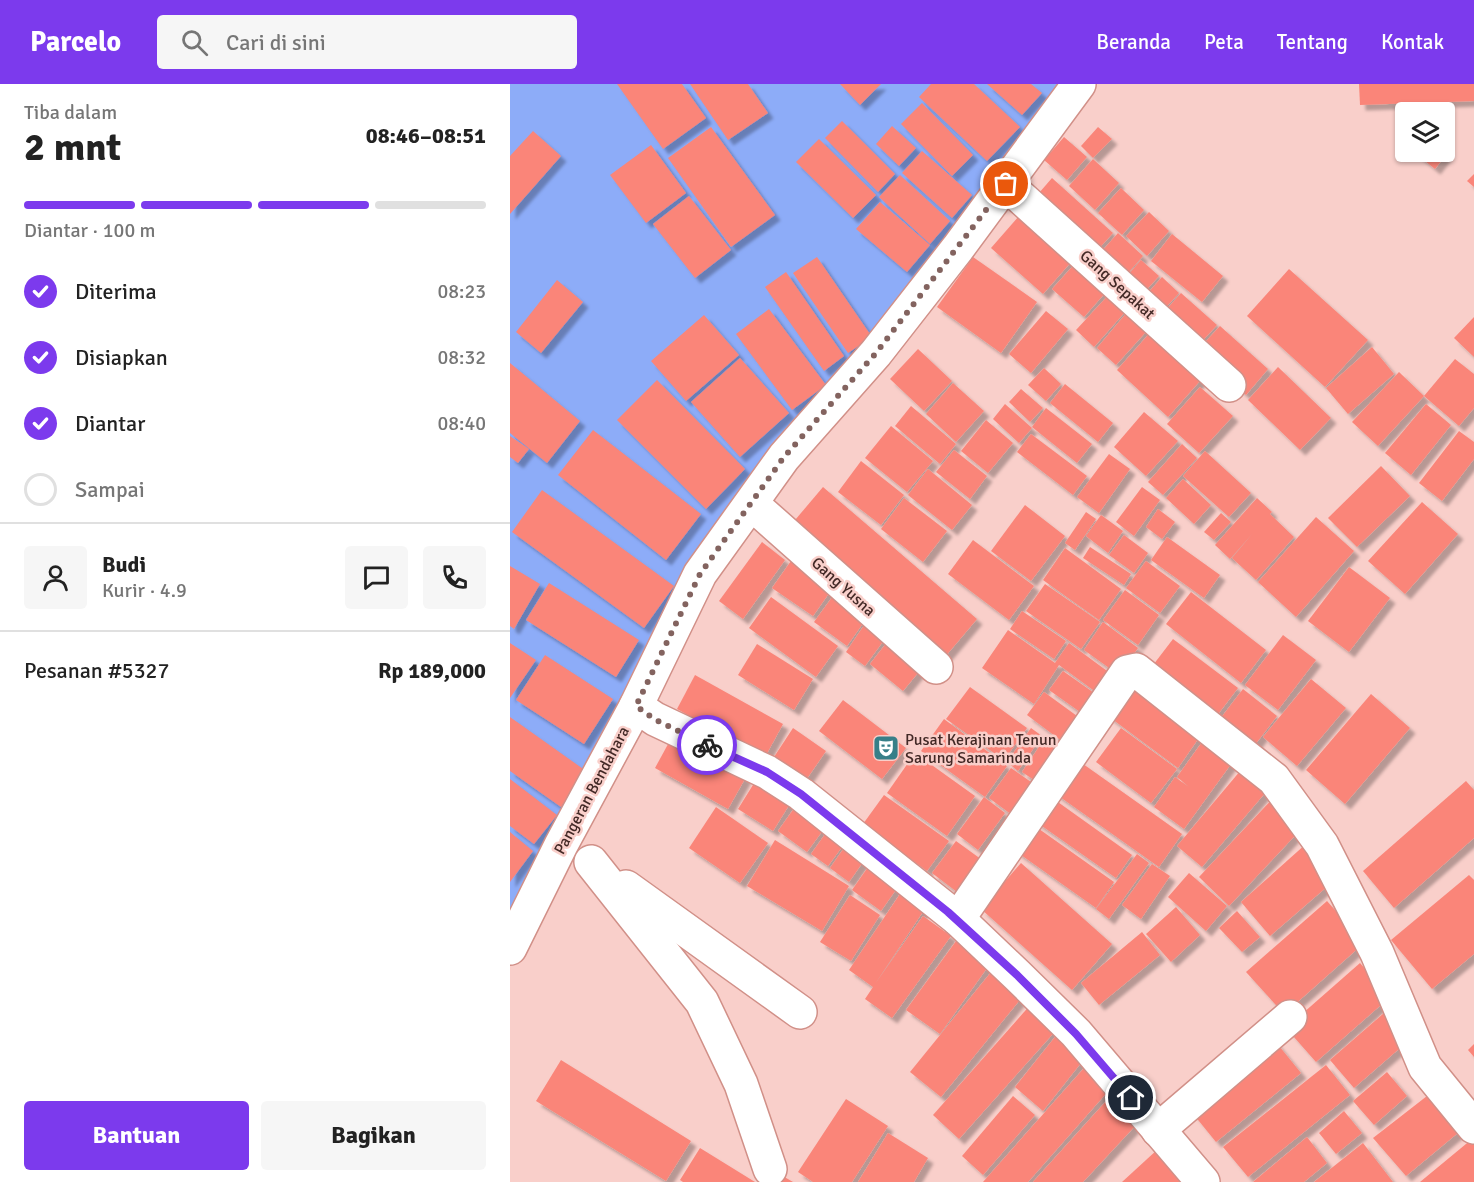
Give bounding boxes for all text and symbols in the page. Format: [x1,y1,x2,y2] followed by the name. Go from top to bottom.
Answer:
[157,15,577,69] search box
[30,25,121,59] text: Parcelo
[178,26,211,59] icon: search
[226,29,326,56] text: Cari di sini
[1096,29,1171,55] text: Beranda
[1204,29,1244,55] text: Peta
[1277,29,1348,55] text: Tentang
[1381,29,1444,55] text: Kontak
[24,100,117,125] text: Tiba dalam
[1395,102,1455,162] map controls
[1395,102,1455,162] button: layers
[366,122,486,149] text: 08:46–08:51
[24,123,121,171] text: 2 mnt
[980,158,1031,209] pin
[989,167,1022,200] icon: bag
[24,218,156,243] text: Diantar · 100 m
[1076,246,1159,324] street label: Gang Sepakat
[24,275,57,308] icon: check
[75,278,157,305] text: Diterima
[437,279,486,304] text: 08:23
[24,341,57,374] icon: check
[75,344,168,371] text: Disiapkan
[437,345,486,370] text: 08:32
[24,407,57,440] icon: check
[75,410,145,437] text: Diantar
[437,411,486,436] text: 08:40
[75,476,145,503] text: Sampai
[24,546,87,609] button: person
[345,546,408,609] button: chat
[423,546,486,609] button: phone
[102,551,146,578] text: Budi
[807,553,879,621] street label: Gang Yusna
[102,578,187,603] text: Kurir · 4.9
[24,657,169,684] text: Pesanan #5327
[378,657,486,684] text: Rp 189,000
[677,715,737,775] courier
[550,723,634,858] street label: Pangeran Bendahara
[691,729,724,762] icon: bike
[905,730,1057,768] place label: Pusat Kerajinan Tenun Sarung Samarinda
[871,733,901,763] theatre icon: Pusat Kerajinan Tenun Sarung Samarinda
[1105,1072,1156,1123] pin
[1114,1081,1147,1114] icon: home
[24,1101,249,1170] button: Bantuan
[261,1101,486,1170] button: Bagikan

